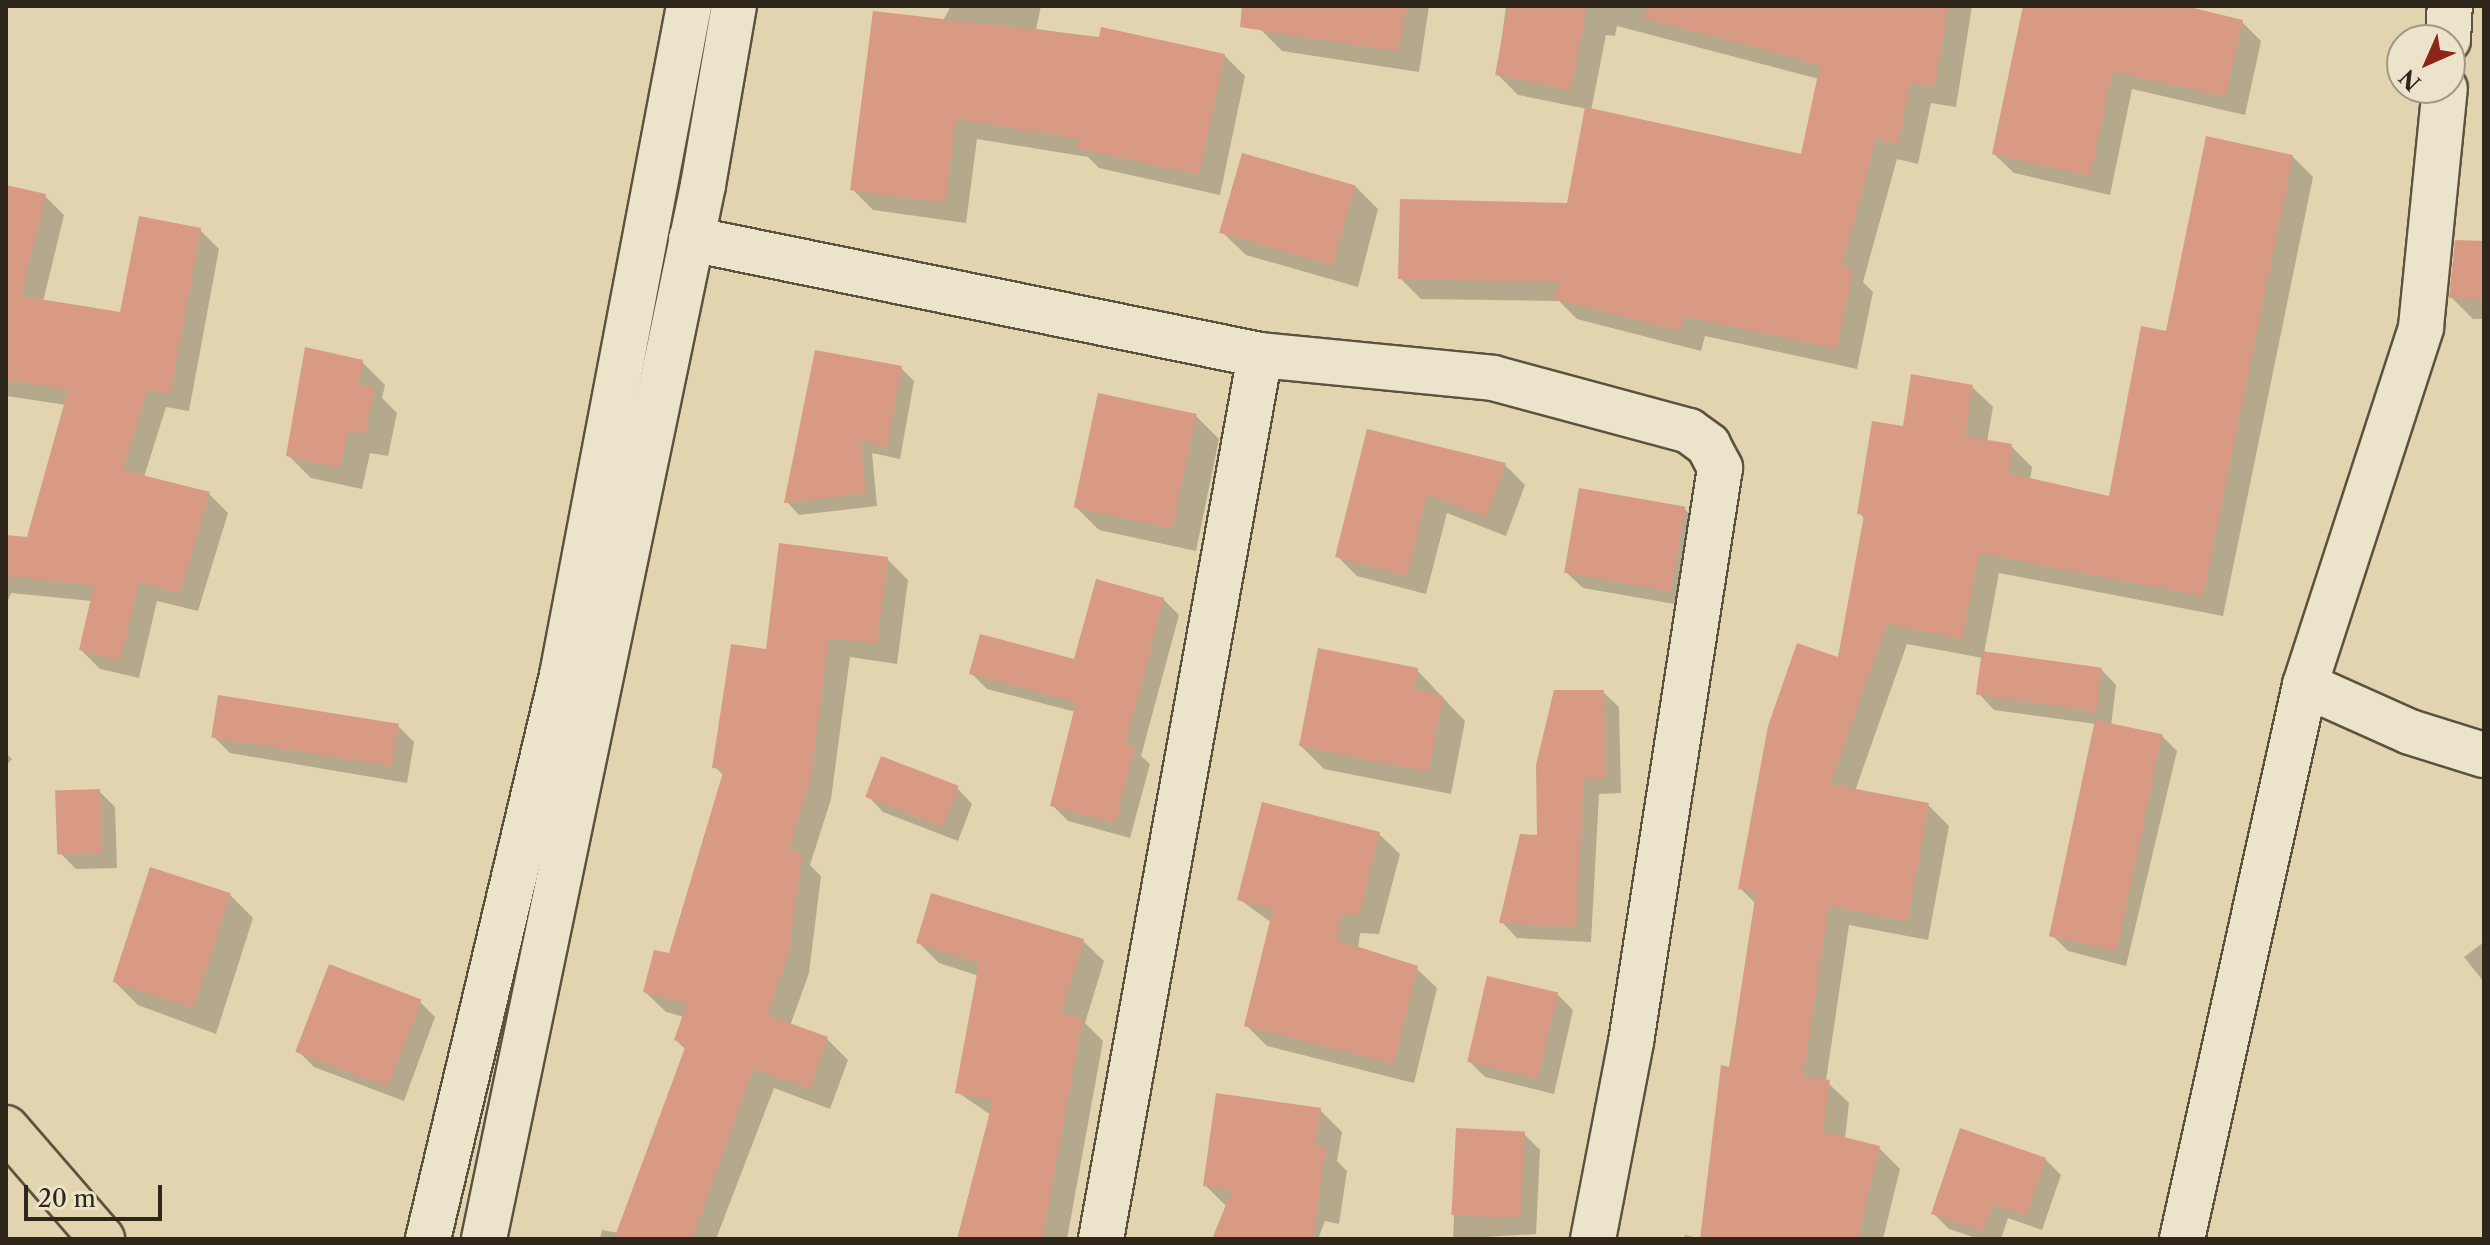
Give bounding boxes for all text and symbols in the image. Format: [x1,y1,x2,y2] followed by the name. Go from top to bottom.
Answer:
[2386,24,2466,104] north arrow
[2394,64,2426,96] text: N
[28,1169,166,1219] scale bar
[38,1184,96,1213] text: 20 m

